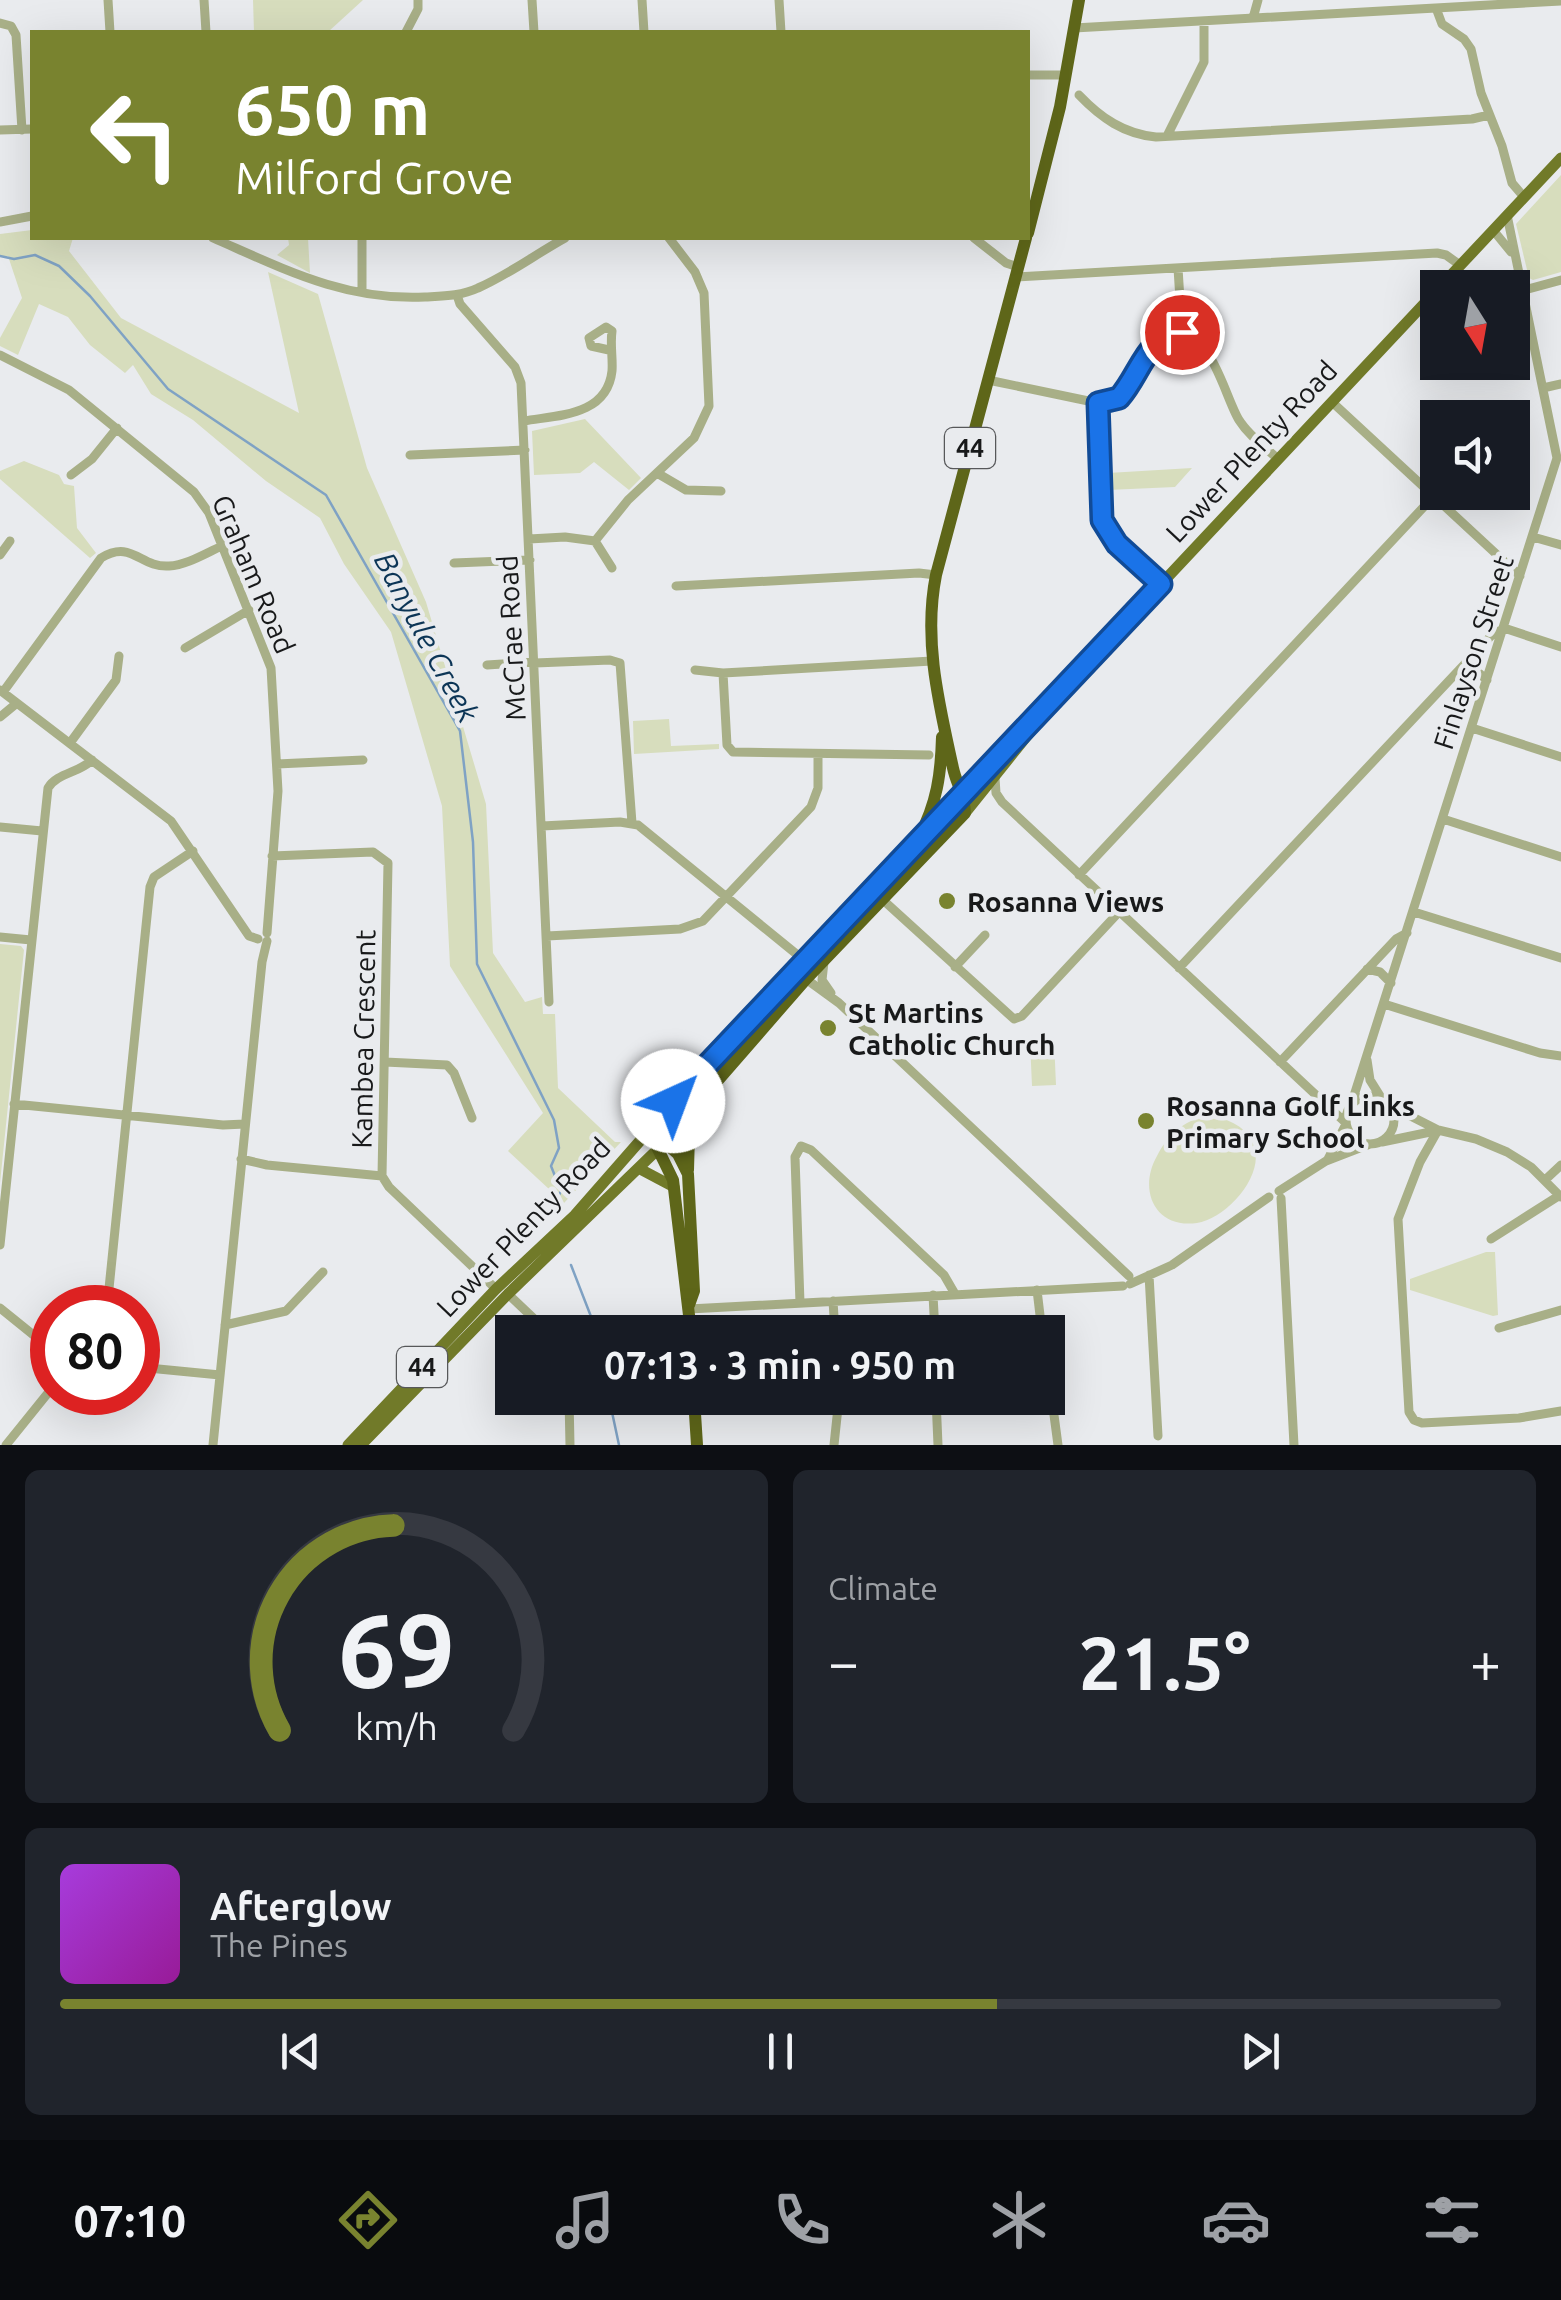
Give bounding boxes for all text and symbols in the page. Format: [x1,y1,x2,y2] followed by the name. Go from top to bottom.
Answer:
[70,70,200,200] icon: left
[235,70,430,148] text: 650 m
[235,152,514,203] text: Milford Grove
[1420,270,1530,380] north arrow
[1420,270,1530,510] map controls
[1140,290,1225,375] pin
[1155,305,1210,360] icon: arrive
[1159,354,1343,548] street label: Lower Plenty Road
[1420,400,1530,510] button: sound
[945,428,995,468] road number: 44
[207,490,301,658] street label: Graham Road
[368,546,486,728] water label: Banyule Creek
[1427,551,1519,753] street label: Finlayson Street
[491,554,531,722] street label: McCrae Road
[967,886,1164,917] place label: Rosanna Views
[936,890,958,912] marker: Rosanna Views
[346,929,380,1149] street label: Kambea Crescent
[848,997,1055,1060] place label: St Martins Catholic Church
[817,1017,839,1039] marker: St Martins Catholic Church
[621,1049,725,1153] position arrow
[1166,1090,1415,1153] place label: Rosanna Golf Links Primary School
[1135,1110,1157,1132] marker: Rosanna Golf Links Primary School
[430,1131,616,1323] street label: Lower Plenty Road
[30,1285,160,1415] speed limit sign: 80
[604,1344,956,1386] text: 07:13 · 3 min · 950 m
[397,1347,447,1387] road number: 44
[828,1570,938,1606] text: Climate
[338,1591,455,1708] text: 69
[1079,1620,1250,1704] text: 21.5°
[828,1631,859,1692] text: −
[1470,1631,1501,1692] text: +
[355,1707,438,1747] text: km/h
[210,1885,392,1927] text: Afterglow
[210,1927,348,1963] text: The Pines
[273,2024,328,2079] icon: previous
[753,2024,808,2079] icon: pause
[1233,2024,1288,2079] icon: next
[333,2185,403,2255] icon: directions
[550,2185,620,2255] icon: music
[767,2185,837,2255] icon: phone
[984,2185,1054,2255] icon: climate
[1201,2185,1271,2255] icon: car
[1417,2185,1487,2255] icon: filters
[73,2195,186,2246] text: 07:10

